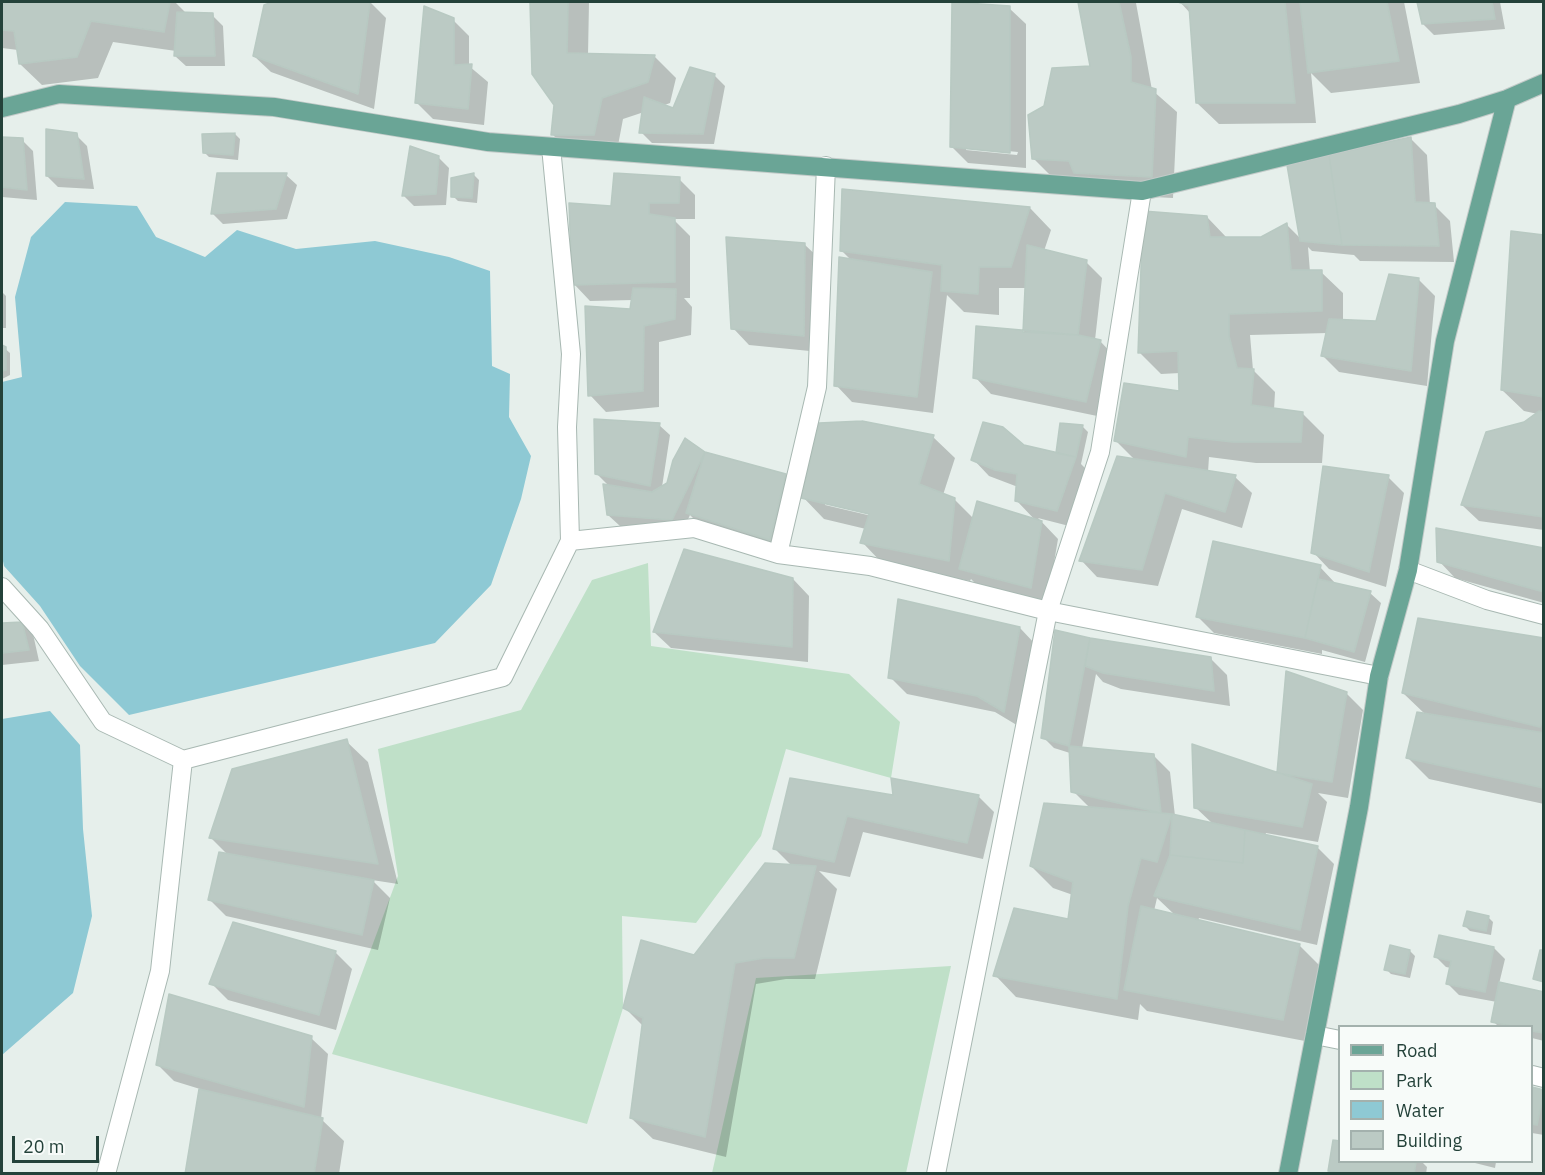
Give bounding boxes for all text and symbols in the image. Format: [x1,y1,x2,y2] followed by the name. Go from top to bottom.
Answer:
[1338,1025,1533,1163] legend
[1396,1039,1437,1062] text: Road
[1396,1069,1432,1092] text: Park
[1396,1099,1444,1122] text: Water
[15,1124,102,1162] scale bar
[1396,1129,1462,1152] text: Building
[23,1135,65,1158] text: 20 m

